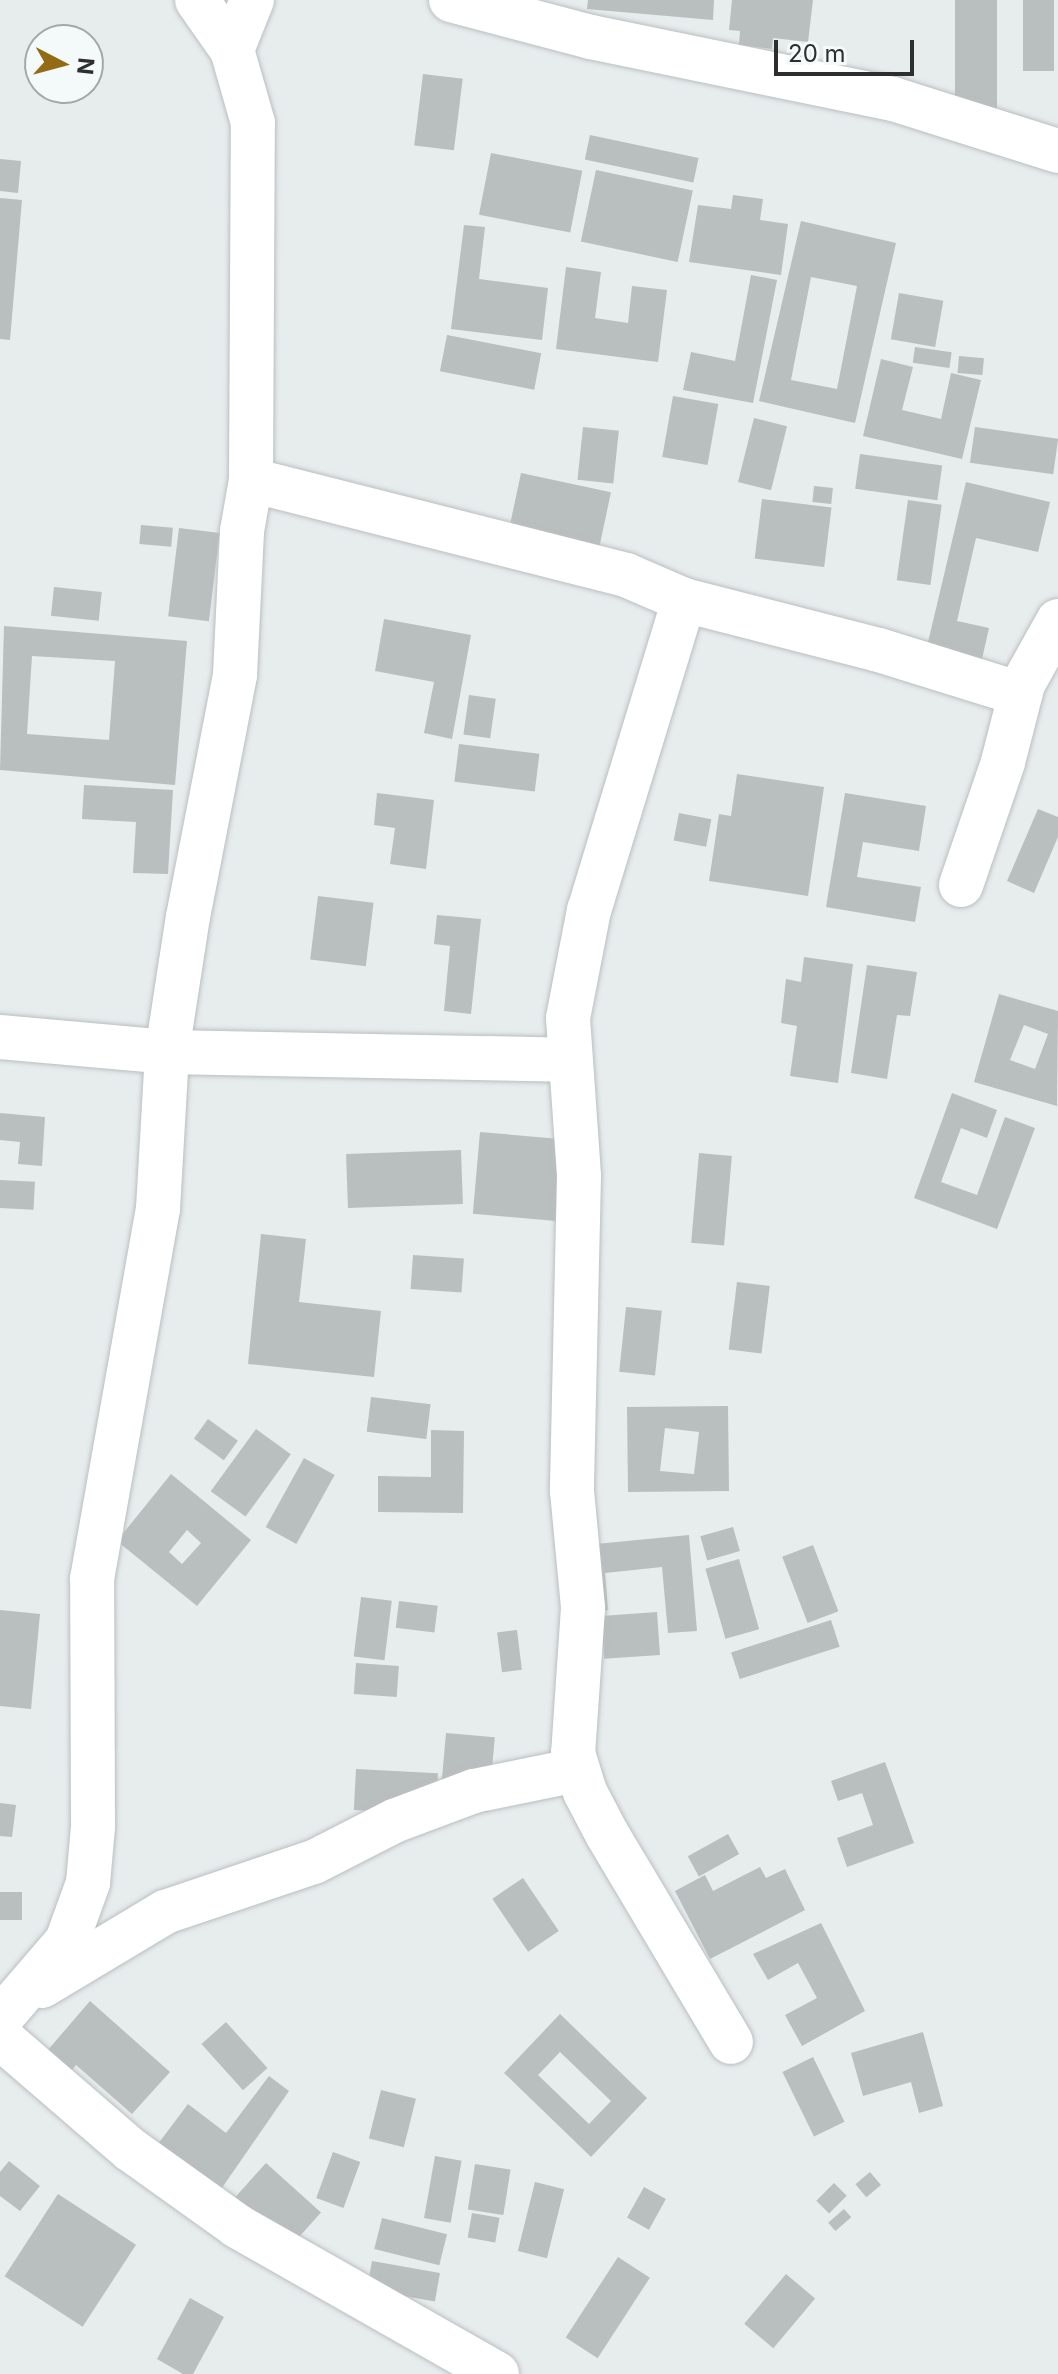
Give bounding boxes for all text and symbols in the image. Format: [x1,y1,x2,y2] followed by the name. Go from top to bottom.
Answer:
[24,24,104,104] north arrow
[778,24,918,74] scale bar
[788,39,846,68] text: 20 m
[72,57,100,76] text: N

